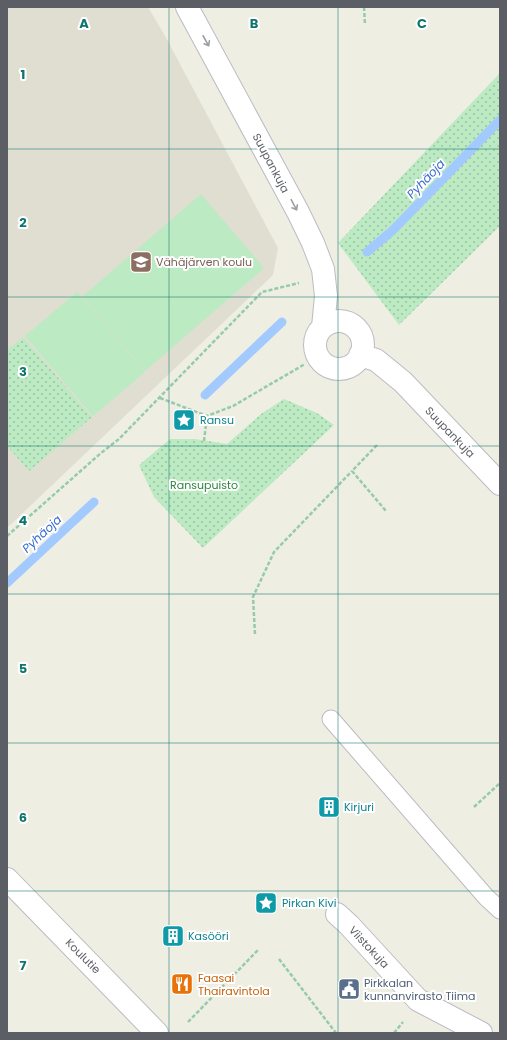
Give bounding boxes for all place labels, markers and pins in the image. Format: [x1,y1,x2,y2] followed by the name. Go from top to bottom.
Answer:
[128,249,154,275] school or university icon: Vähäjärven koulu
[156,254,252,270] place label: Vähäjärven koulu
[171,407,197,433] place icon: Ransu
[200,412,234,428] place label: Ransu
[316,794,342,820] building icon: Kirjuri
[344,799,374,815] place label: Kirjuri
[253,890,279,916] place icon: Pirkan Kivi
[282,895,337,911] place label: Pirkan Kivi
[160,923,186,949] building icon: Kasööri
[188,928,229,944] place label: Kasööri
[198,970,270,999] place label: Faasai Thairavintola
[169,971,195,997] restaurant icon: Faasai Thairavintola
[364,975,476,1004] place label: Pirkkalan kunnanvirasto Tiima
[336,976,362,1002] public building icon: Pirkkalan kunnanvirasto Tiima

